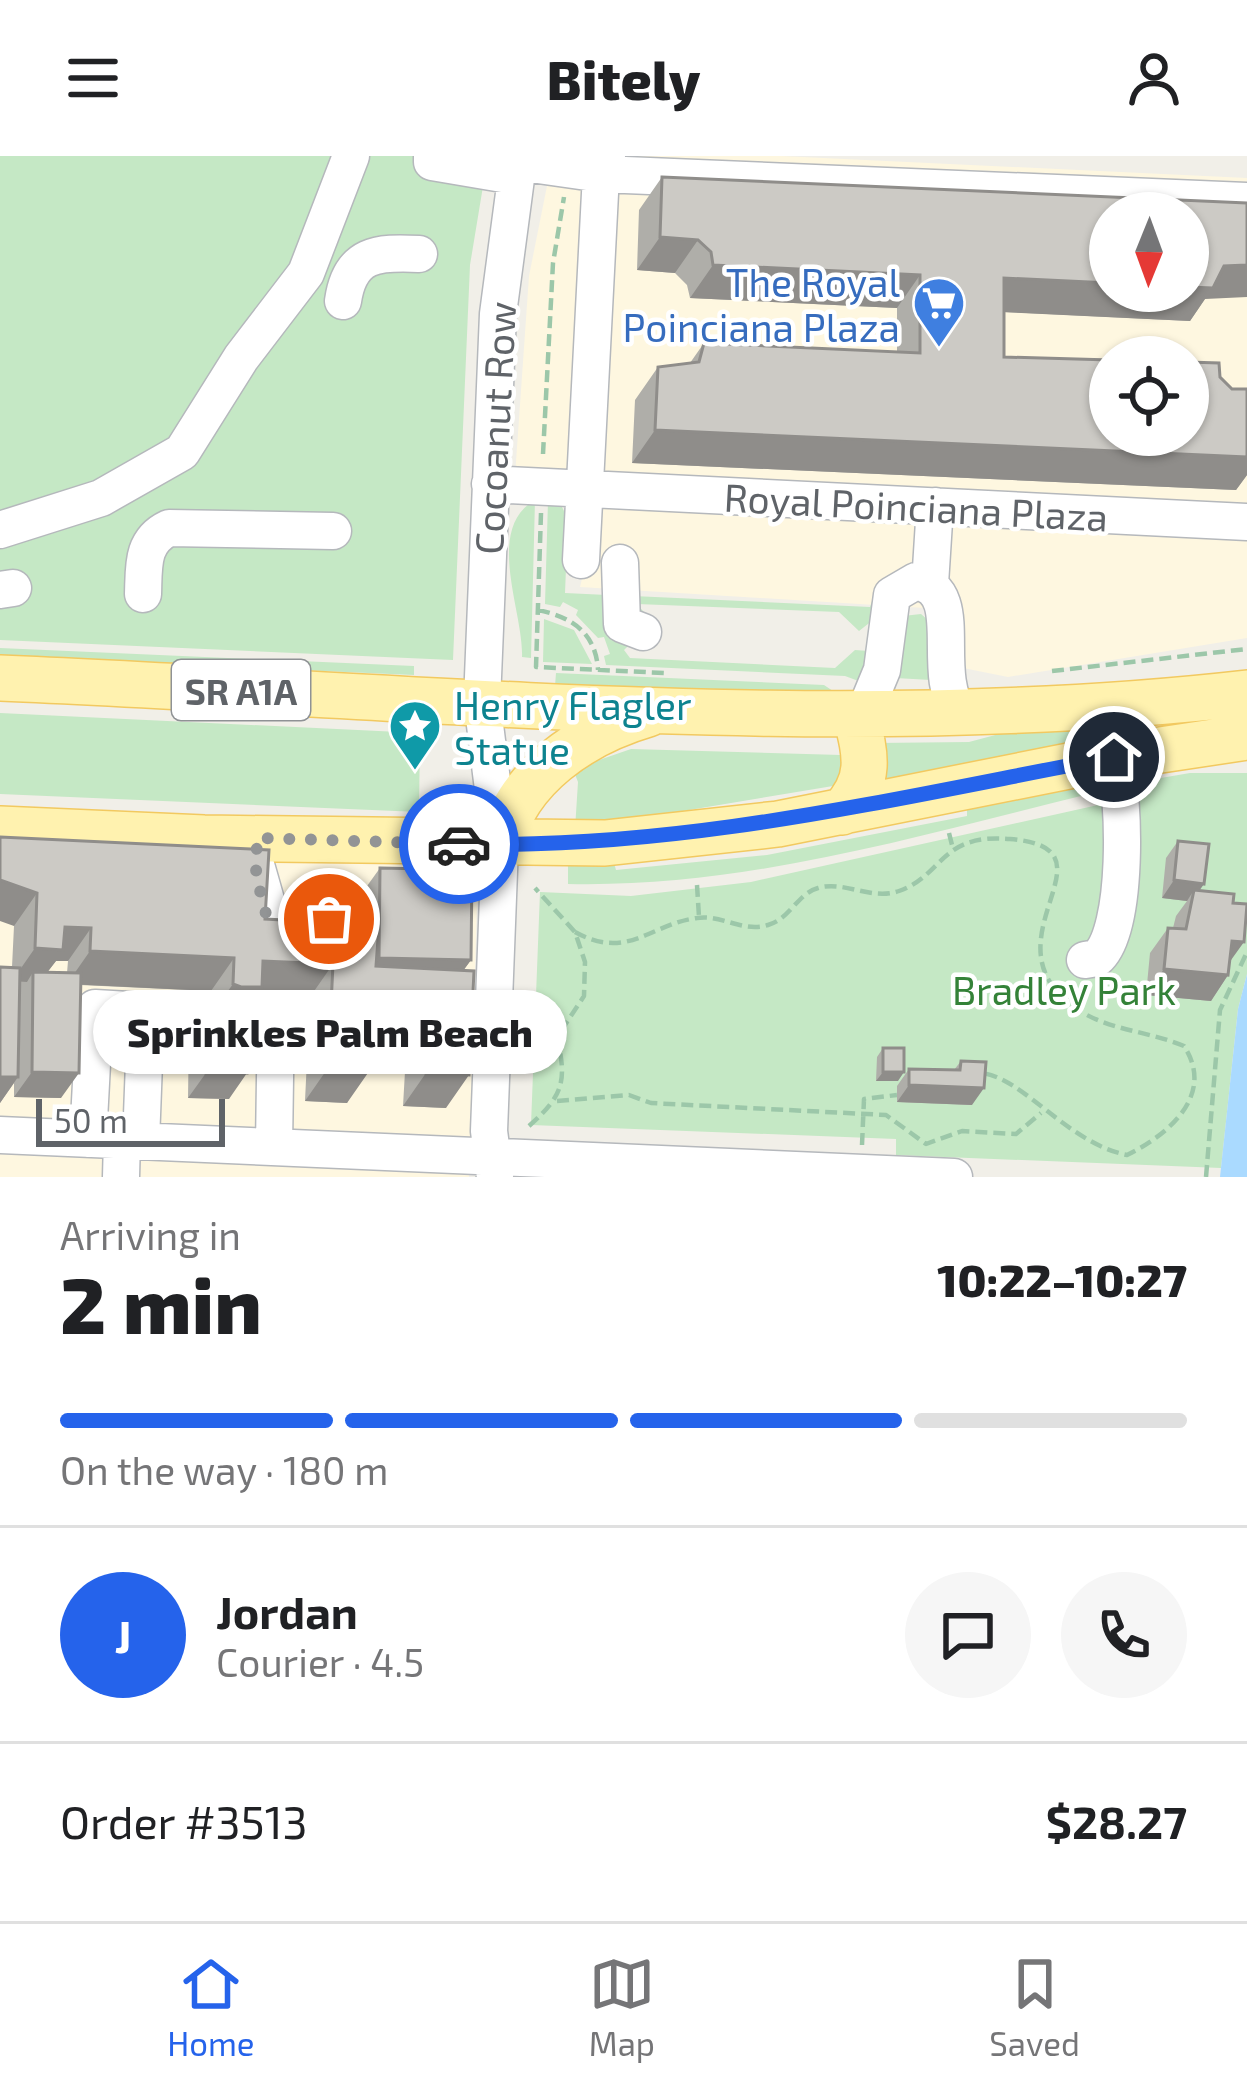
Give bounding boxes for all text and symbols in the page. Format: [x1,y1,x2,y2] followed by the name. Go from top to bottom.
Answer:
[60,45,126,111] icon: menu
[1121,45,1187,111] icon: person
[547,46,700,111] text: Bitely
[1089,192,1209,312] north arrow
[1089,192,1209,456] map controls
[623,258,900,350] place label: The Royal Poinciana Plaza
[911,275,967,349] supermarket icon: The Royal Poinciana Plaza
[464,300,524,556] street label: Cocoanut Row
[1089,336,1209,456] button: locate
[723,472,1109,540] street label: Royal Poinciana Plaza
[172,660,310,720] road number: SR A1A
[454,681,692,773] place label: Henry Flagler Statue
[387,698,443,772] place icon: Henry Flagler Statue
[1063,706,1165,808] pin
[1081,724,1147,790] icon: home
[399,784,519,904] courier
[426,811,492,877] icon: car
[278,868,380,970] pin
[296,886,362,952] icon: bag
[952,966,1176,1013] park label: Bradley Park
[92,991,566,1075] callout: Sprinkles Palm Beach
[127,1008,533,1055] text: Sprinkles Palm Beach
[36,1093,225,1146] scale bar
[54,1100,128,1140] text: 50 m
[60,1211,241,1258] text: Arriving in
[937,1252,1187,1306] text: 10:22–10:27
[60,1256,262,1350] text: 2 min
[60,1446,388,1493] text: On the way · 180 m
[905,1572,1031,1698] button: chat
[1061,1572,1187,1698] button: phone
[216,1584,358,1638] text: Jordan
[115,1608,131,1662] text: J
[216,1638,424,1685] text: Courier · 4.5
[60,1794,308,1848] text: Order #3513
[1046,1794,1187,1848] text: $28.27
[167,1951,255,2063] tab: Home
[589,1951,655,2063] tab: Map
[989,1951,1080,2063] tab: Saved

